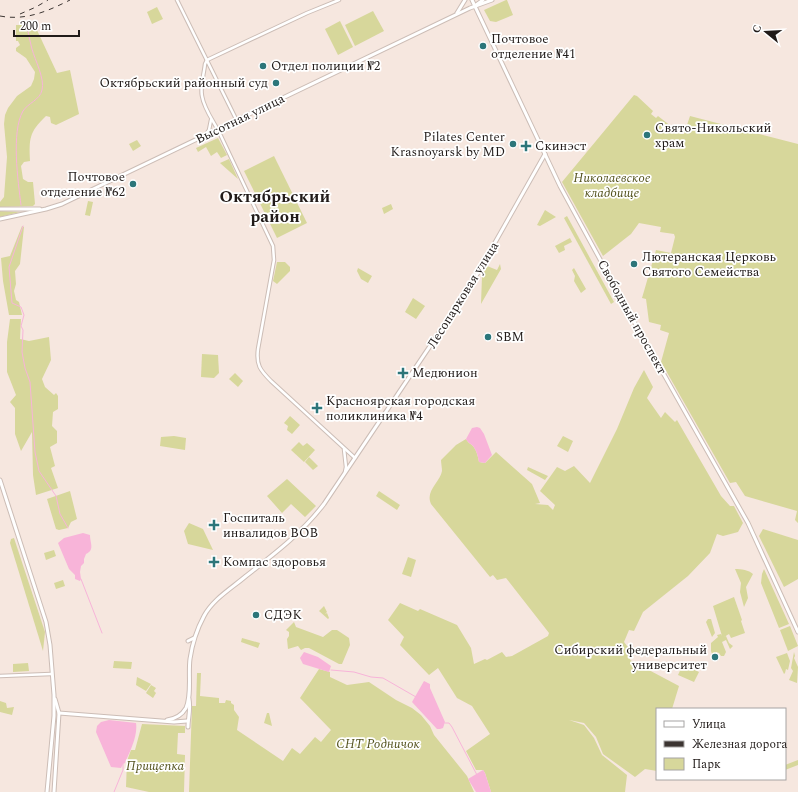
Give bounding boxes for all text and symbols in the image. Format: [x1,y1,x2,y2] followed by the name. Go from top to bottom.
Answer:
[14,12,79,38] scale bar
[746,12,786,52] north arrow
[20,17,51,36] text: 200 m
[748,23,766,35] text: С
[491,29,576,64] place label: Почтовое отделение №41
[478,41,488,51] marker: Почтовое отделение №41
[271,56,380,76] place label: Отдел полиции №2
[258,61,268,71] marker: Отдел полиции №2
[100,73,268,93] place label: Октябрьский районный суд
[271,78,281,88] marker: Октябрьский районный суд
[192,88,289,149] street label: Высотная улица
[655,118,771,153] place label: Свято-Никольский храм
[391,127,505,162] place label: Pilates Center Krasnoyarsk by MD
[642,130,652,140] marker: Свято-Никольский храм
[535,136,586,156] place label: Скинэст
[508,139,518,149] marker: Pilates Center Krasnoyarsk by MD
[520,140,532,152] marker: Скинэст
[40,167,125,202] place label: Почтовое отделение №62
[573,168,651,203] park label: Николаевское кладбище
[128,179,138,189] marker: Почтовое отделение №62
[220,184,331,230] district label: Октябрьский район
[422,237,504,352] street label: Лесопарковая улица
[642,247,776,282] place label: Лютеранская Церковь Святого Семейства
[592,256,672,378] street label: Свободный проспект
[629,259,639,269] marker: Лютеранская Церковь Святого Семейства
[496,327,524,347] place label: SBM
[483,332,493,342] marker: SBM
[412,363,478,383] place label: Медюнион
[397,367,409,379] marker: Медюнион
[326,391,475,426] place label: Красноярская городская поликлиника №4
[311,402,323,414] marker: Красноярская городская поликлиника №4
[223,508,318,543] place label: Госпиталь инвалидов ВОВ
[208,519,220,531] marker: Госпиталь инвалидов ВОВ
[223,552,326,572] place label: Компас здоровья
[208,556,220,568] marker: Компас здоровья
[264,605,302,625] place label: СДЭК
[251,610,261,620] marker: СДЭК
[554,640,707,675] place label: Сибирский федеральный университет
[710,652,720,662] marker: Сибирский федеральный университет
[656,708,786,780] legend
[692,715,726,734] text: Улица
[336,734,420,754] park label: СНТ Родничок
[692,735,787,754] text: Железная дорога
[692,755,721,774] text: Парк
[126,756,184,776] park label: Прищепка

